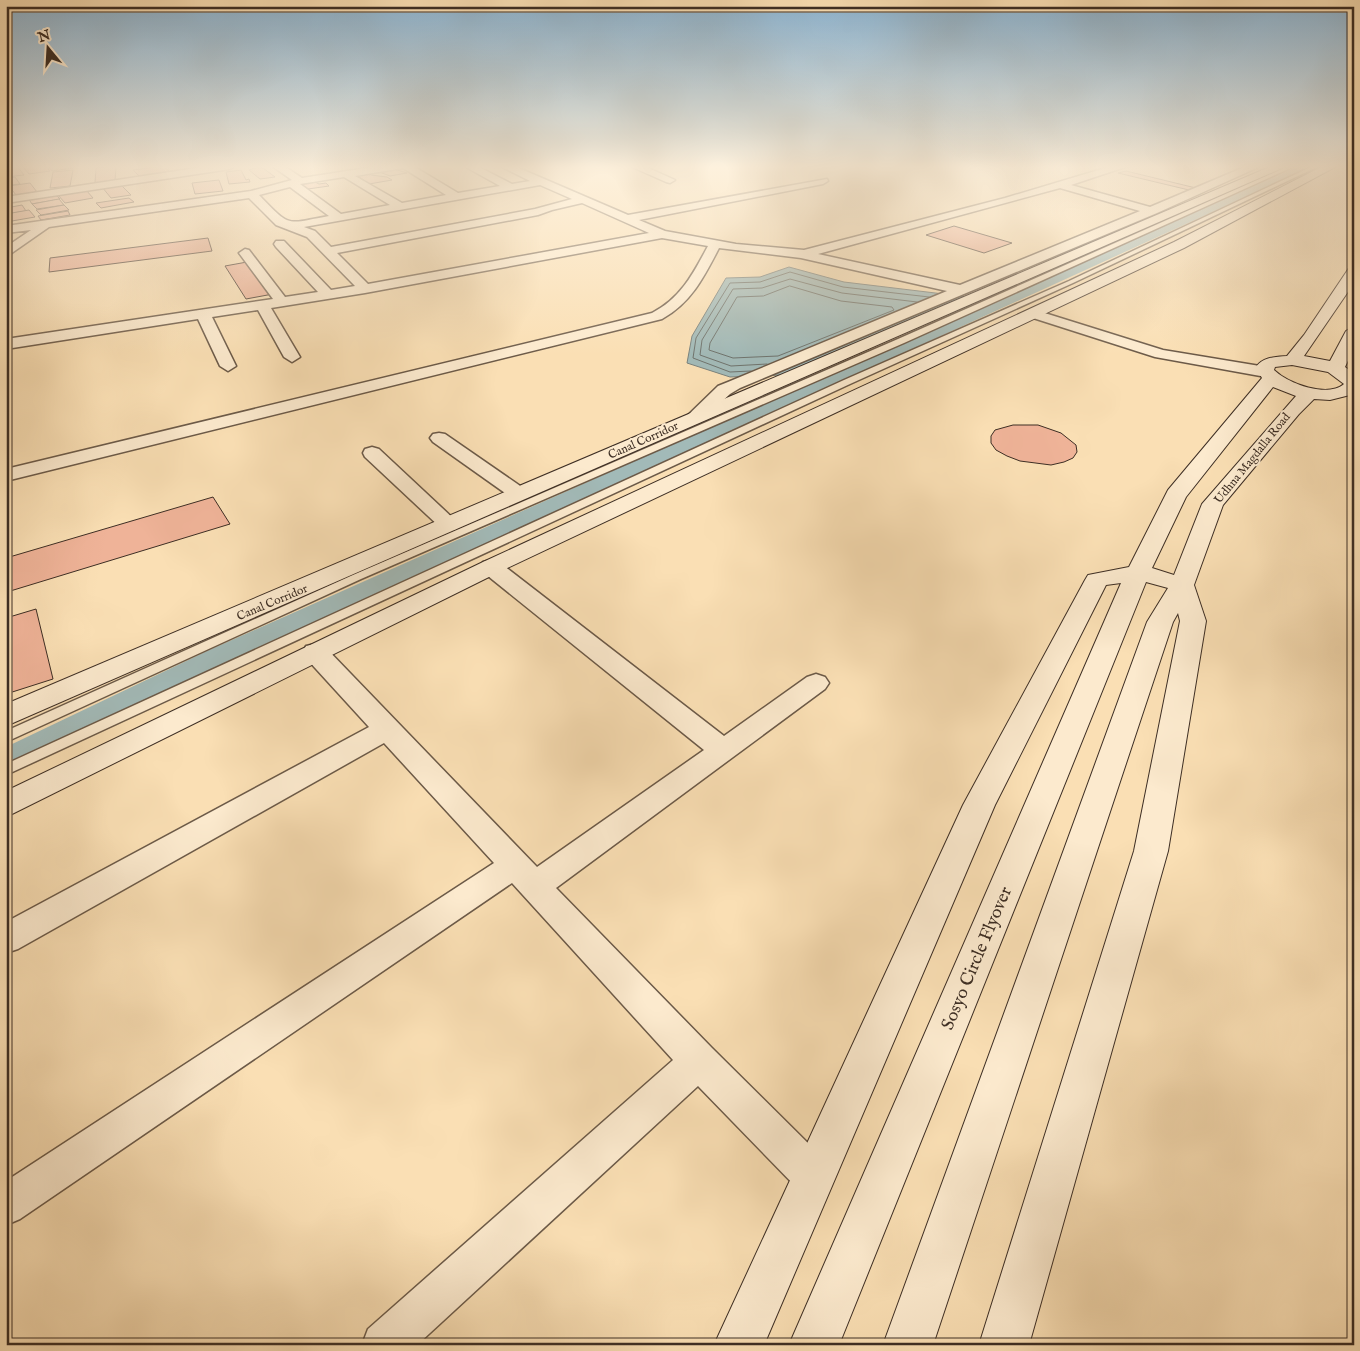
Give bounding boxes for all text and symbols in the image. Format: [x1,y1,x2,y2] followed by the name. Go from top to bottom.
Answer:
[22,22,72,72] north arrow
[35,26,53,47] text: N
[1211,409,1294,507] street label: Udhna Magdalla Road
[606,418,681,463] street label: Canal Corridor
[235,581,310,624] street label: Canal Corridor
[937,883,1018,1034] street label: Sosyo Circle Flyover

